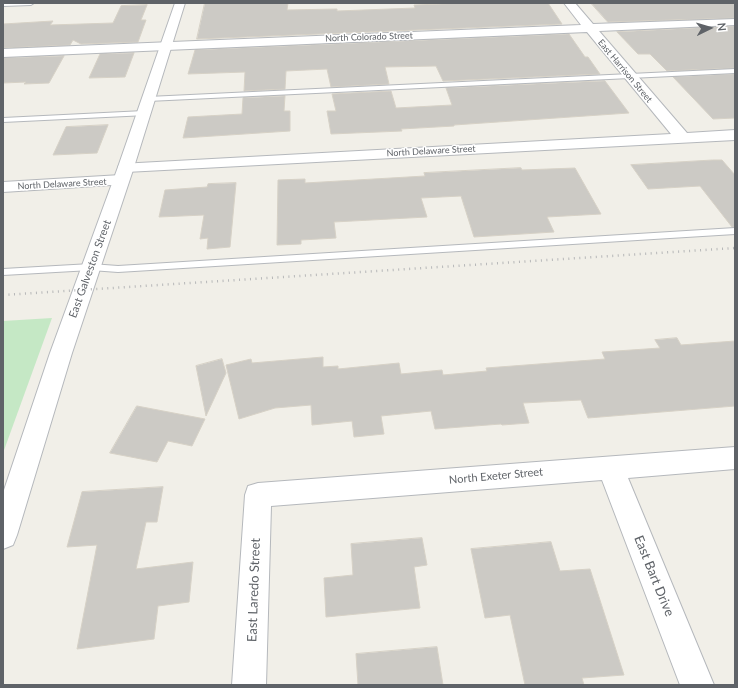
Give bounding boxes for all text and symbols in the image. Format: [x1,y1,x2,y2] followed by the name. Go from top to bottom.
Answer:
[690,8,730,48] north arrow
[716,22,729,32] text: N
[325,30,413,44] street label: North Colorado Street
[595,37,655,105] street label: East Harrison Street
[386,143,476,159] street label: North Delaware Street
[17,176,107,192] street label: North Delaware Street
[66,218,114,320] street label: East Galveston Street
[448,465,544,487] street label: North Exeter Street
[631,533,677,619] street label: East Bart Drive
[244,538,264,642] street label: East Laredo Street

